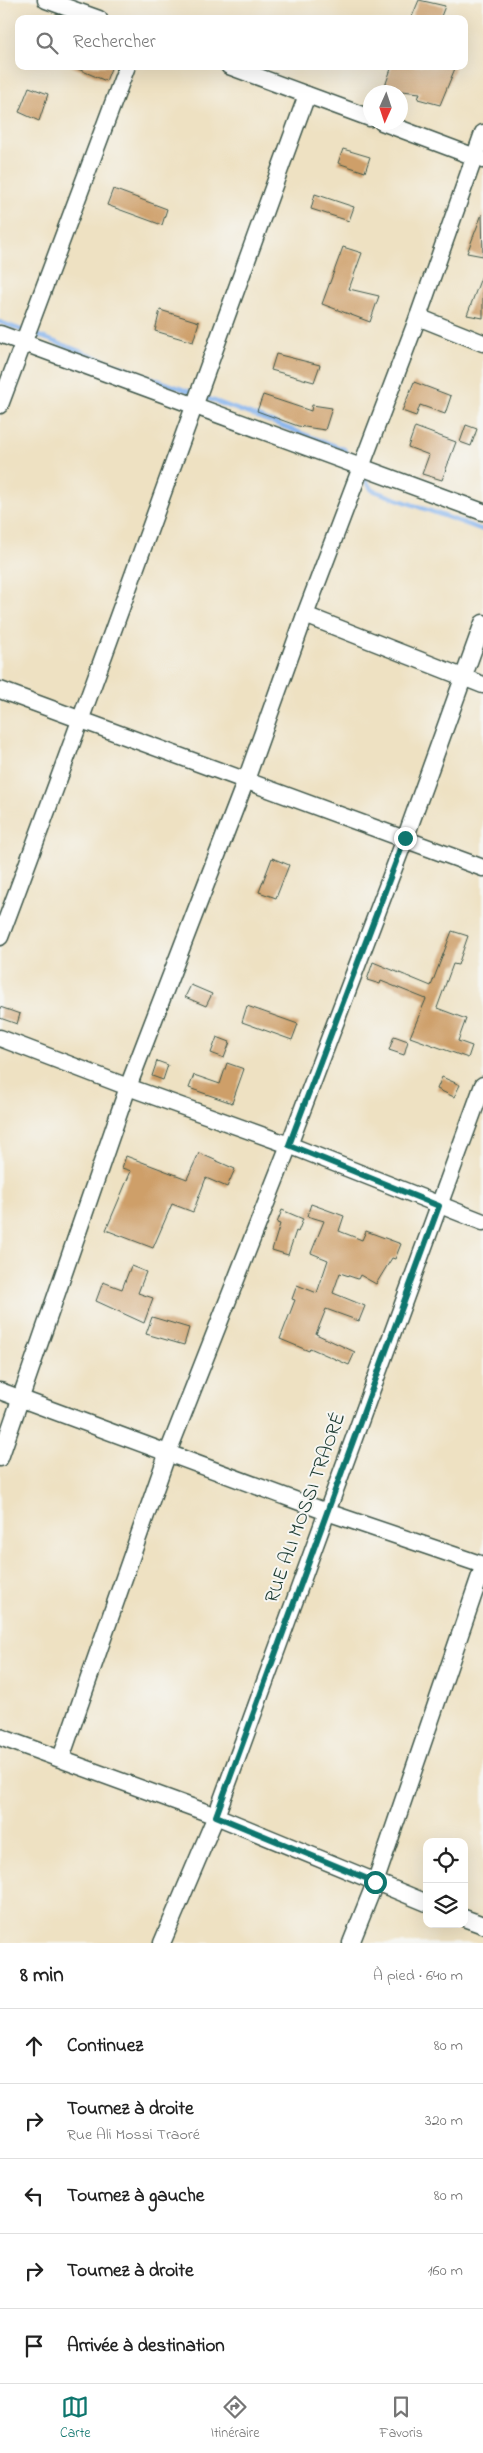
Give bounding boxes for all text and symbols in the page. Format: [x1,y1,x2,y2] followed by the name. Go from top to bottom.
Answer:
[15,15,468,70] search box
[33,29,61,57] icon: search
[73,29,156,56] text: Rechercher
[363,85,408,130] north arrow
[394,827,417,850] route end
[258,1409,354,1607] street label: RUE ALI MOSSI TRAORÉ
[423,1838,468,1928] map controls
[423,1838,468,1883] button: locate
[364,1871,387,1894] route start
[423,1883,468,1928] button: layers
[20,1961,64,1991] text: 8 min
[373,1964,463,1988] text: À pied · 640 m
[20,2032,48,2060] icon: ahead
[67,2033,143,2060] text: Continuez
[434,2034,463,2058] text: 80 m
[67,2096,193,2123] text: Tournez à droite
[20,2107,48,2135] icon: right
[425,2109,463,2133] text: 320 m
[67,2123,200,2147] text: Rue Ali Mossi Traoré
[20,2182,48,2210] icon: left
[67,2183,204,2210] text: Tournez à gauche
[434,2184,463,2208] text: 80 m
[20,2257,48,2285] icon: right
[67,2258,193,2285] text: Tournez à droite
[428,2259,463,2283] text: 160 m
[20,2332,48,2360] icon: arrive
[67,2333,225,2360] text: Arrivée à destination
[60,2393,91,2444] tab: Carte
[211,2393,259,2444] tab: Itinéraire
[380,2393,423,2444] tab: Favoris

